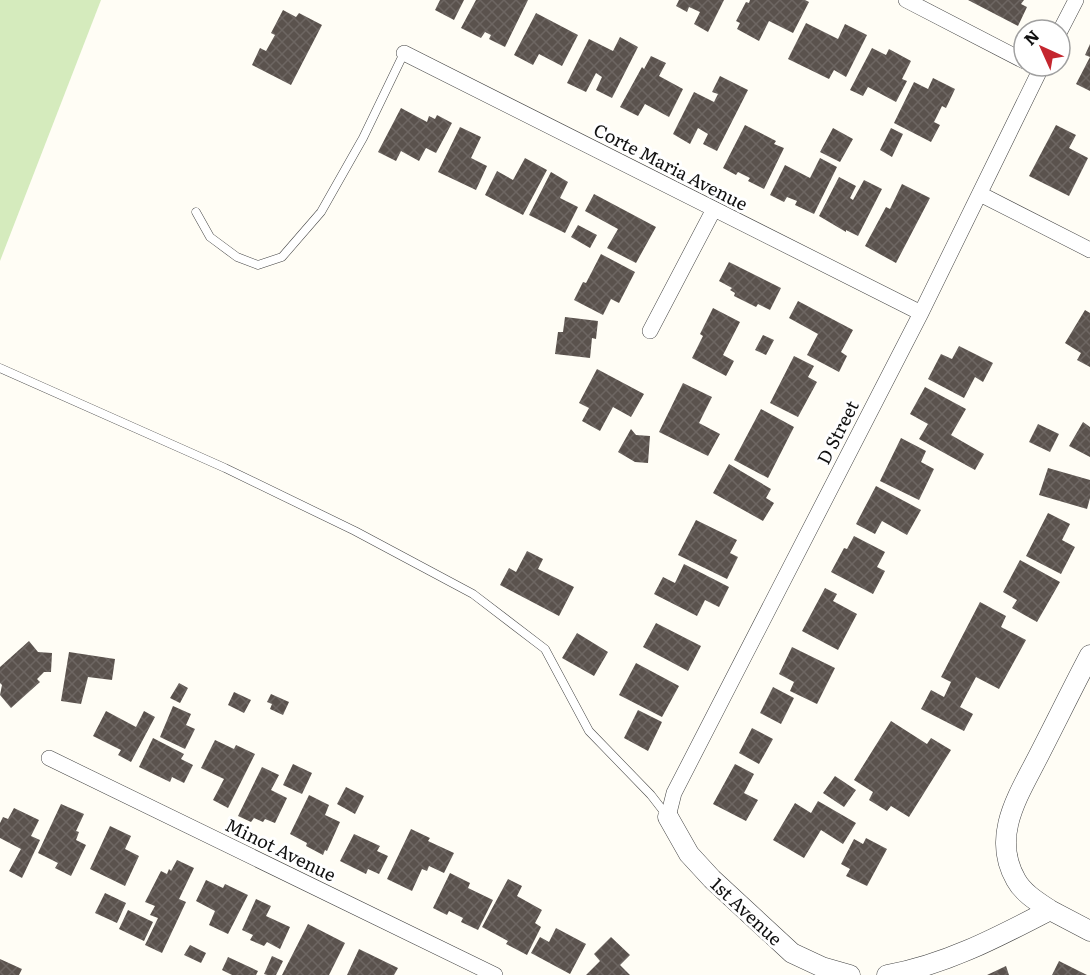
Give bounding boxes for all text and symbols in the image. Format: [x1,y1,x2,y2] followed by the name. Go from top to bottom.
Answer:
[1012,18,1072,78] north arrow
[1017,23,1044,50] text: N
[589,115,753,217] street label: Corte Maria Avenue
[809,395,865,469] street label: D Street
[221,811,341,887] street label: Minot Avenue
[705,871,789,951] street label: 1st Avenue

